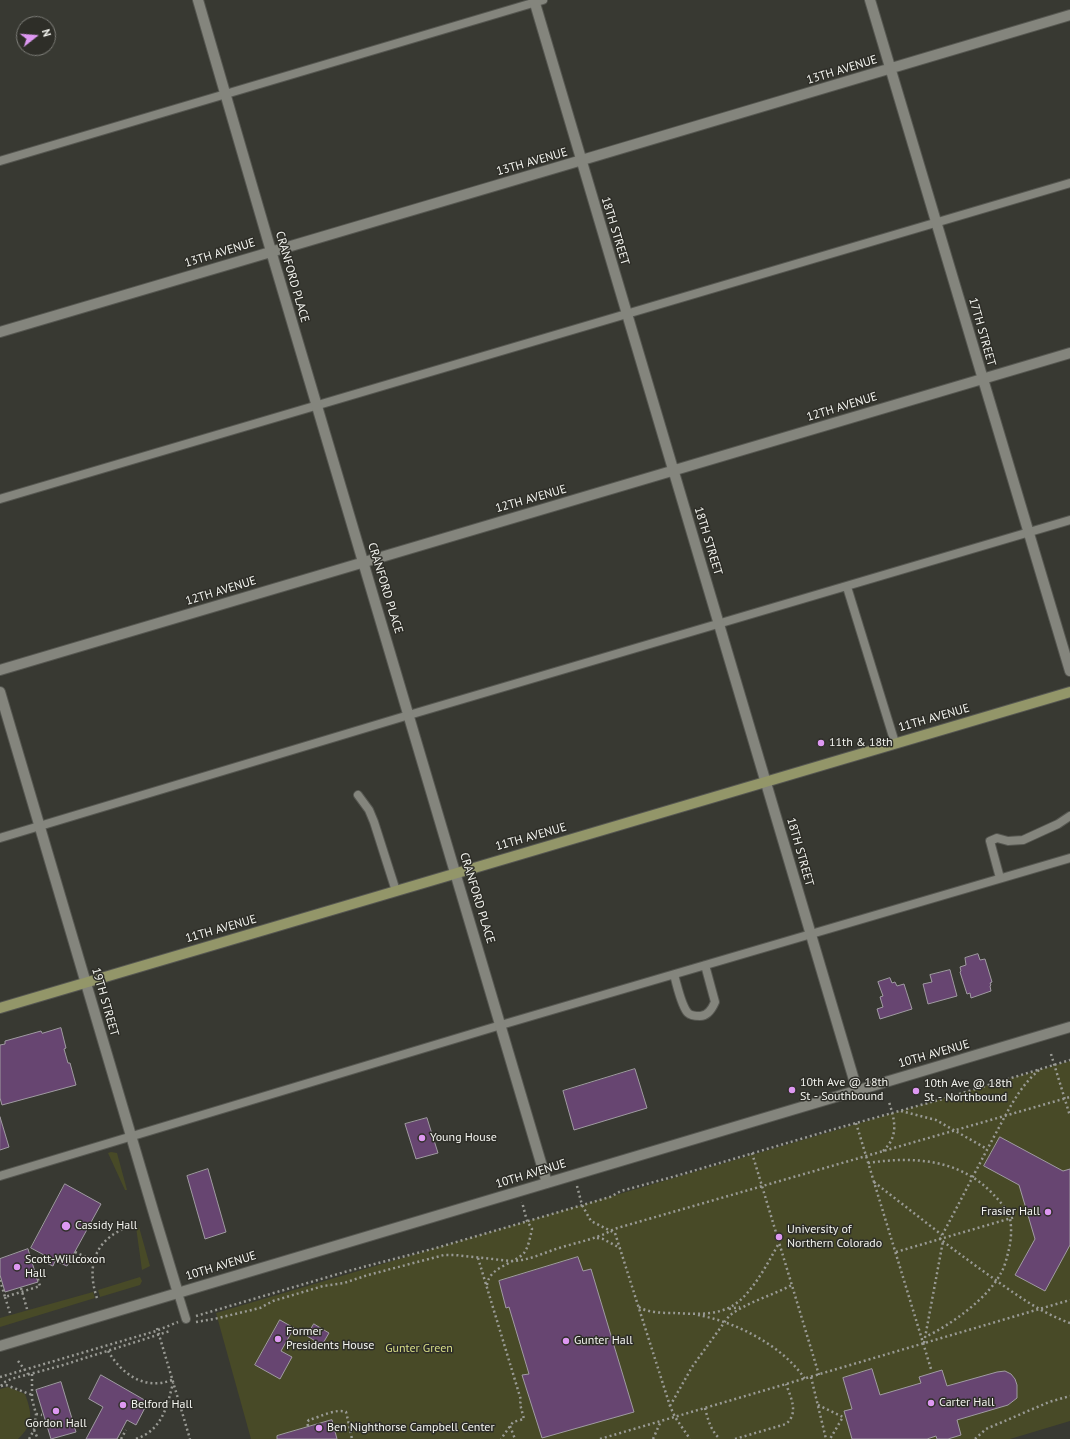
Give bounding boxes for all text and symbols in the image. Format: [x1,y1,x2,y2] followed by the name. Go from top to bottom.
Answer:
[16,16,56,56] north arrow
[39,27,54,38] text: N
[805,52,879,88] street label: 13TH AVENUE
[495,145,569,179] street label: 13TH AVENUE
[598,195,632,267] street label: 18TH STREET
[272,230,312,324] street label: CRANFORD PLACE
[183,235,257,271] street label: 13TH AVENUE
[965,296,999,368] street label: 17TH STREET
[805,389,879,425] street label: 12TH AVENUE
[494,482,568,516] street label: 12TH AVENUE
[691,505,725,577] street label: 18TH STREET
[364,541,406,635] street label: CRANFORD PLACE
[184,573,258,609] street label: 12TH AVENUE
[897,701,971,735] street label: 11TH AVENUE
[829,736,893,750] place label: 11th & 18th
[816,738,826,748] marker: 11th & 18th
[783,816,817,888] street label: 18TH STREET
[494,820,568,854] street label: 11TH AVENUE
[456,851,498,945] street label: CRANFORD PLACE
[184,912,258,946] street label: 11TH AVENUE
[88,966,122,1038] street label: 19TH STREET
[897,1037,971,1071] street label: 10TH AVENUE
[800,1076,888,1104] place label: 10th Ave @ 18th St - Southbound
[924,1077,1012,1105] place label: 10th Ave @ 18th St - Northbound
[787,1085,797,1095] marker: 10th Ave @ 18th St - Southbound
[911,1086,921,1096] marker: 10th Ave @ 18th St - Northbound
[430,1131,497,1145] place label: Young House
[417,1133,427,1143] marker: Young House
[494,1156,568,1192] street label: 10TH AVENUE
[981,1205,1040,1219] place label: Frasier Hall
[1043,1207,1053,1217] marker: Frasier Hall
[75,1219,137,1233] place label: Cassidy Hall
[60,1220,72,1232] marker: Cassidy Hall
[787,1223,882,1251] place label: University of Northern Colorado
[774,1232,784,1242] marker: University of Northern Colorado
[184,1248,258,1284] street label: 10TH AVENUE
[25,1253,105,1281] place label: Scott-Willcoxon Hall
[12,1262,22,1272] marker: Scott-Willcoxon Hall
[286,1325,374,1353] place label: Former Presidents House
[273,1334,283,1344] marker: Former Presidents House
[574,1334,633,1348] place label: Gunter Hall
[561,1336,571,1346] marker: Gunter Hall
[385,1342,453,1356] park label: Gunter Green
[939,1396,994,1410] place label: Carter Hall
[131,1398,192,1412] place label: Belford Hall
[926,1398,936,1408] marker: Carter Hall
[118,1400,128,1410] marker: Belford Hall
[51,1406,61,1416] marker: Gordon Hall
[25,1417,87,1431] place label: Gordon Hall
[327,1421,494,1435] place label: Ben Nighthorse Campbell Center
[314,1423,324,1433] marker: Ben Nighthorse Campbell Center

